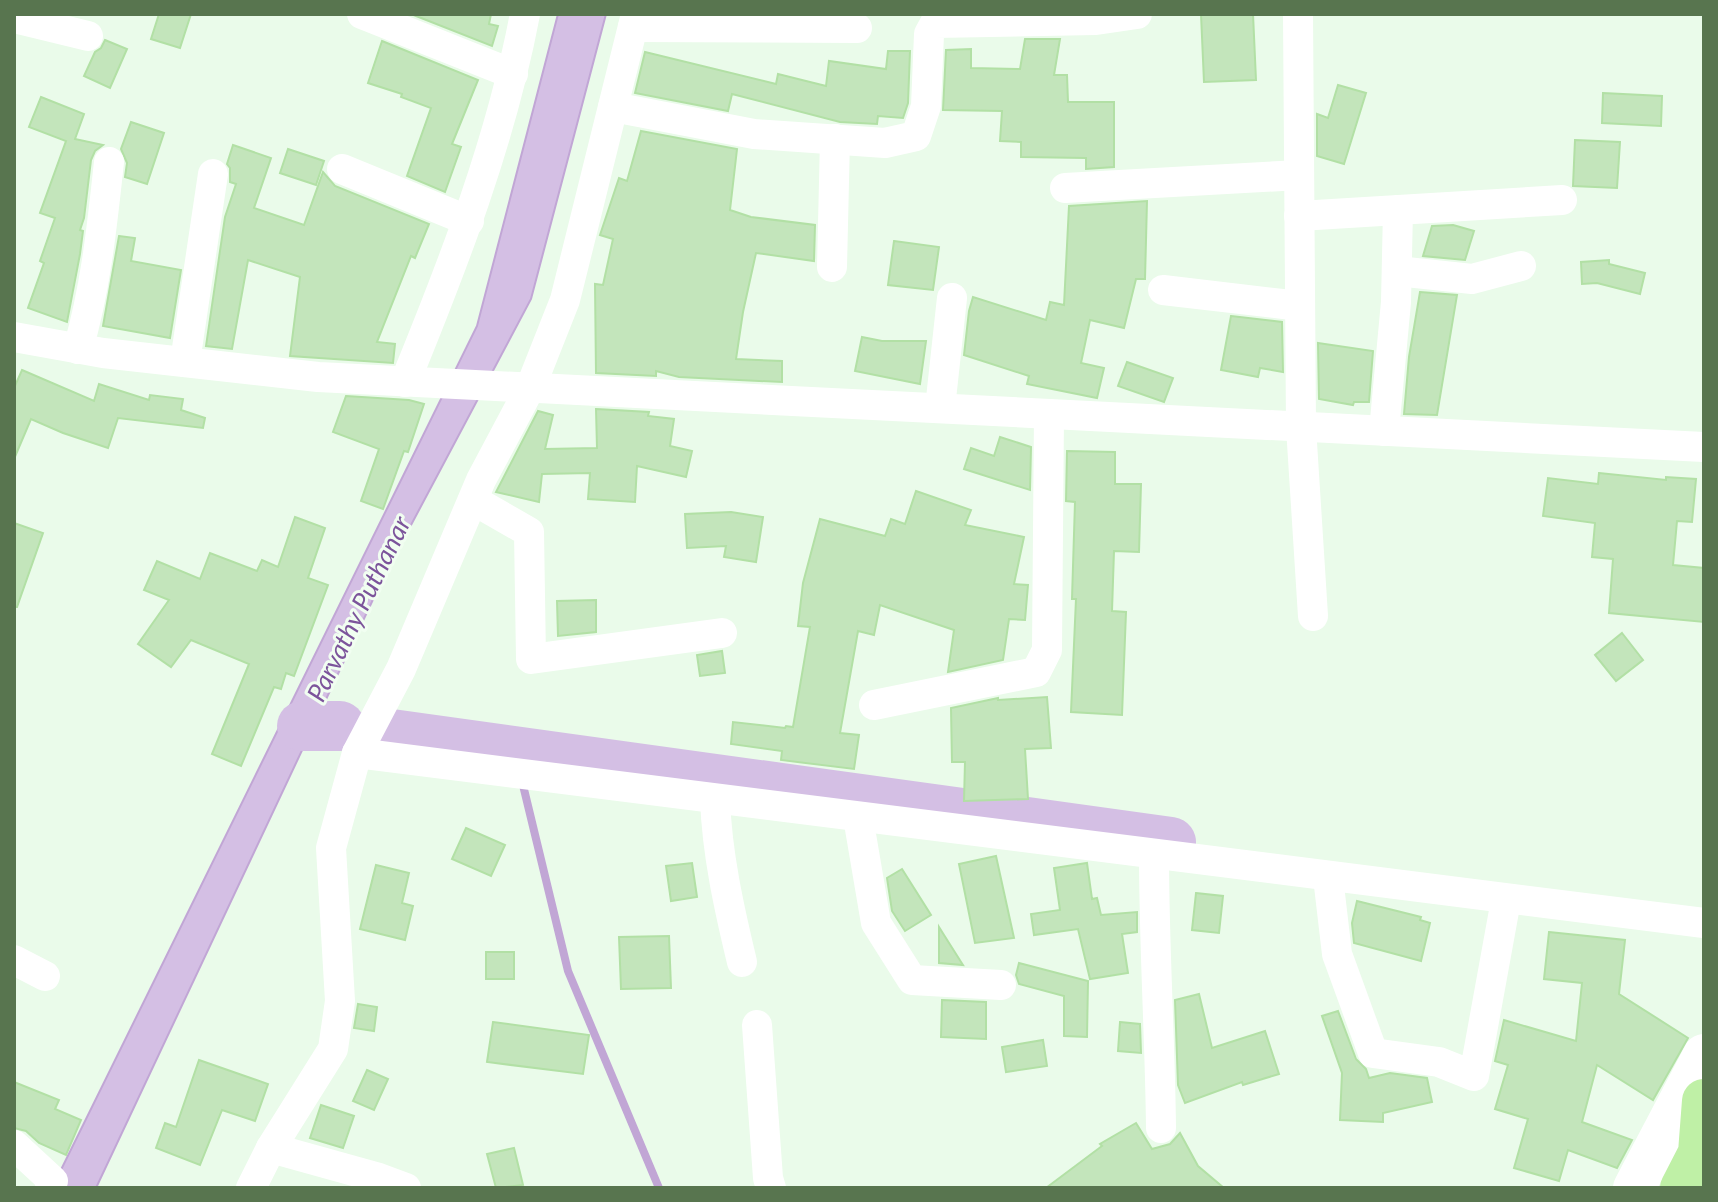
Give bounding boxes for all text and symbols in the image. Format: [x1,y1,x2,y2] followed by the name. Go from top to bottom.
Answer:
[299,510,417,706] water label: Parvathy Puthanar

